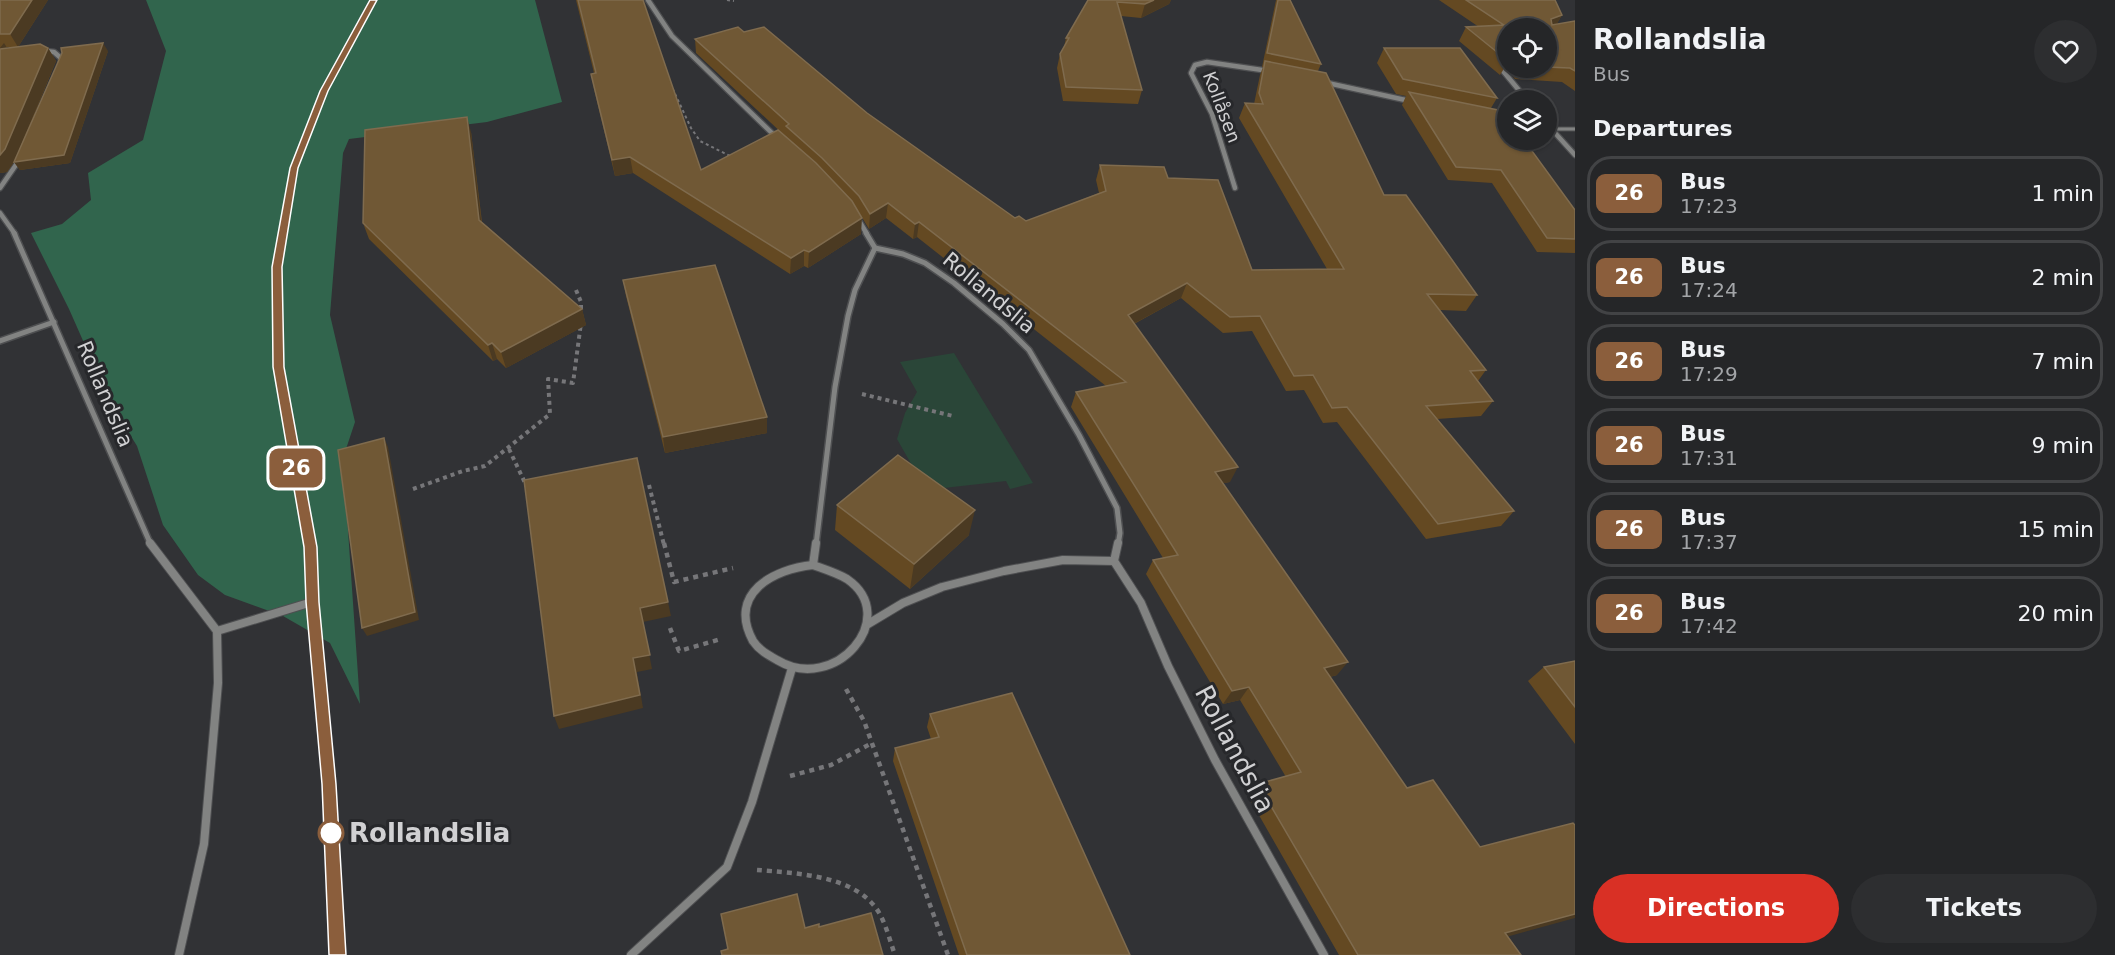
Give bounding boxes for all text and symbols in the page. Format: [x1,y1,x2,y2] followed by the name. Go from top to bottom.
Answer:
[1497,18,1557,150] map controls
[1497,18,1557,78] button: locate
[2034,20,2097,83] button: heart
[1593,23,1767,56] text: Rollandslia
[1593,62,1630,86] text: Bus
[1199,68,1245,146] street label: Kollåsen
[1497,90,1557,150] button: layers
[1593,116,1733,141] text: Departures
[1680,169,1726,194] text: Bus
[1614,181,1644,205] text: 26
[2032,181,2094,206] text: 1 min
[1680,194,1738,218] text: 17:23
[938,247,1040,339] street label: Rollandslia
[1680,253,1726,278] text: Bus
[1614,265,1644,289] text: 26
[2032,265,2094,290] text: 2 min
[1680,278,1738,302] text: 17:24
[72,337,138,451] street label: Rollandslia
[1680,337,1726,362] text: Bus
[1614,349,1644,373] text: 26
[2032,349,2094,374] text: 7 min
[1680,362,1738,386] text: 17:29
[1680,421,1726,446] text: Bus
[1614,433,1644,457] text: 26
[2032,433,2094,458] text: 9 min
[1680,446,1738,470] text: 17:31
[269,448,323,488] line badge: 26
[281,456,311,480] text: 26
[1680,505,1726,530] text: Bus
[1614,517,1644,541] text: 26
[2018,517,2094,542] text: 15 min
[1680,530,1738,554] text: 17:37
[1680,589,1726,614] text: Bus
[1614,601,1644,625] text: 26
[2018,601,2094,626] text: 20 min
[1680,614,1738,638] text: 17:42
[1189,680,1281,818] street label: Rollandslia
[349,818,510,848] place label: Rollandslia
[318,820,344,846] marker: Rollandslia
[1593,874,1839,943] button: Directions
[1851,874,2097,943] button: Tickets

